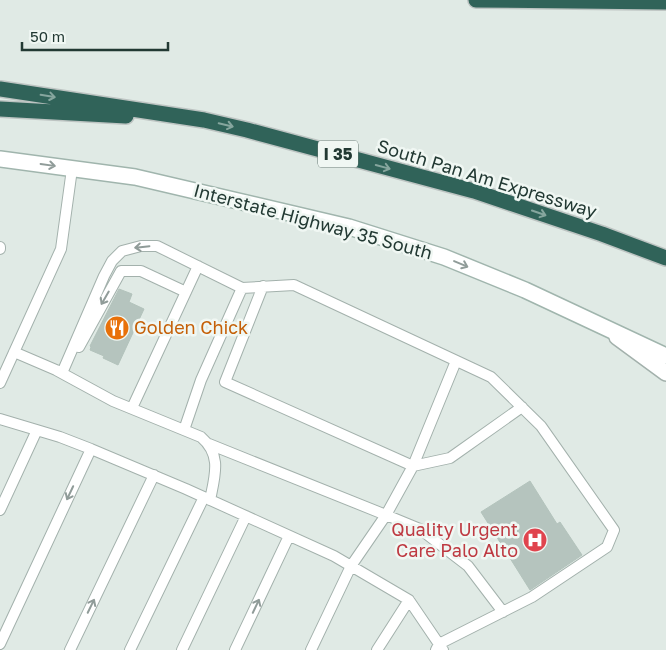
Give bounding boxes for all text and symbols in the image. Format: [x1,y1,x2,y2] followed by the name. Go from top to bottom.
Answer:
[22,20,169,52] scale bar
[30,27,65,45] text: 50 m
[40,91,56,101] one-way arrow
[217,121,233,130] one-way arrow
[375,134,600,222] street label: South Pan Am Expressway
[318,140,358,168] road number: I 35
[40,161,56,171] one-way arrow
[374,162,390,172] one-way arrow
[192,179,435,264] street label: Interstate Highway 35 South
[530,209,546,218] one-way arrow
[134,242,150,252] one-way arrow
[453,259,468,269] one-way arrow
[100,291,110,305] one-way arrow
[104,315,130,341] restaurant icon: Golden Chick
[134,316,248,338] place label: Golden Chick
[65,485,75,500] one-way arrow
[391,518,518,561] place label: Quality Urgent Care Palo Alto
[522,527,548,553] hospital icon: Quality Urgent Care Palo Alto
[87,599,96,614] one-way arrow
[252,599,261,614] one-way arrow

